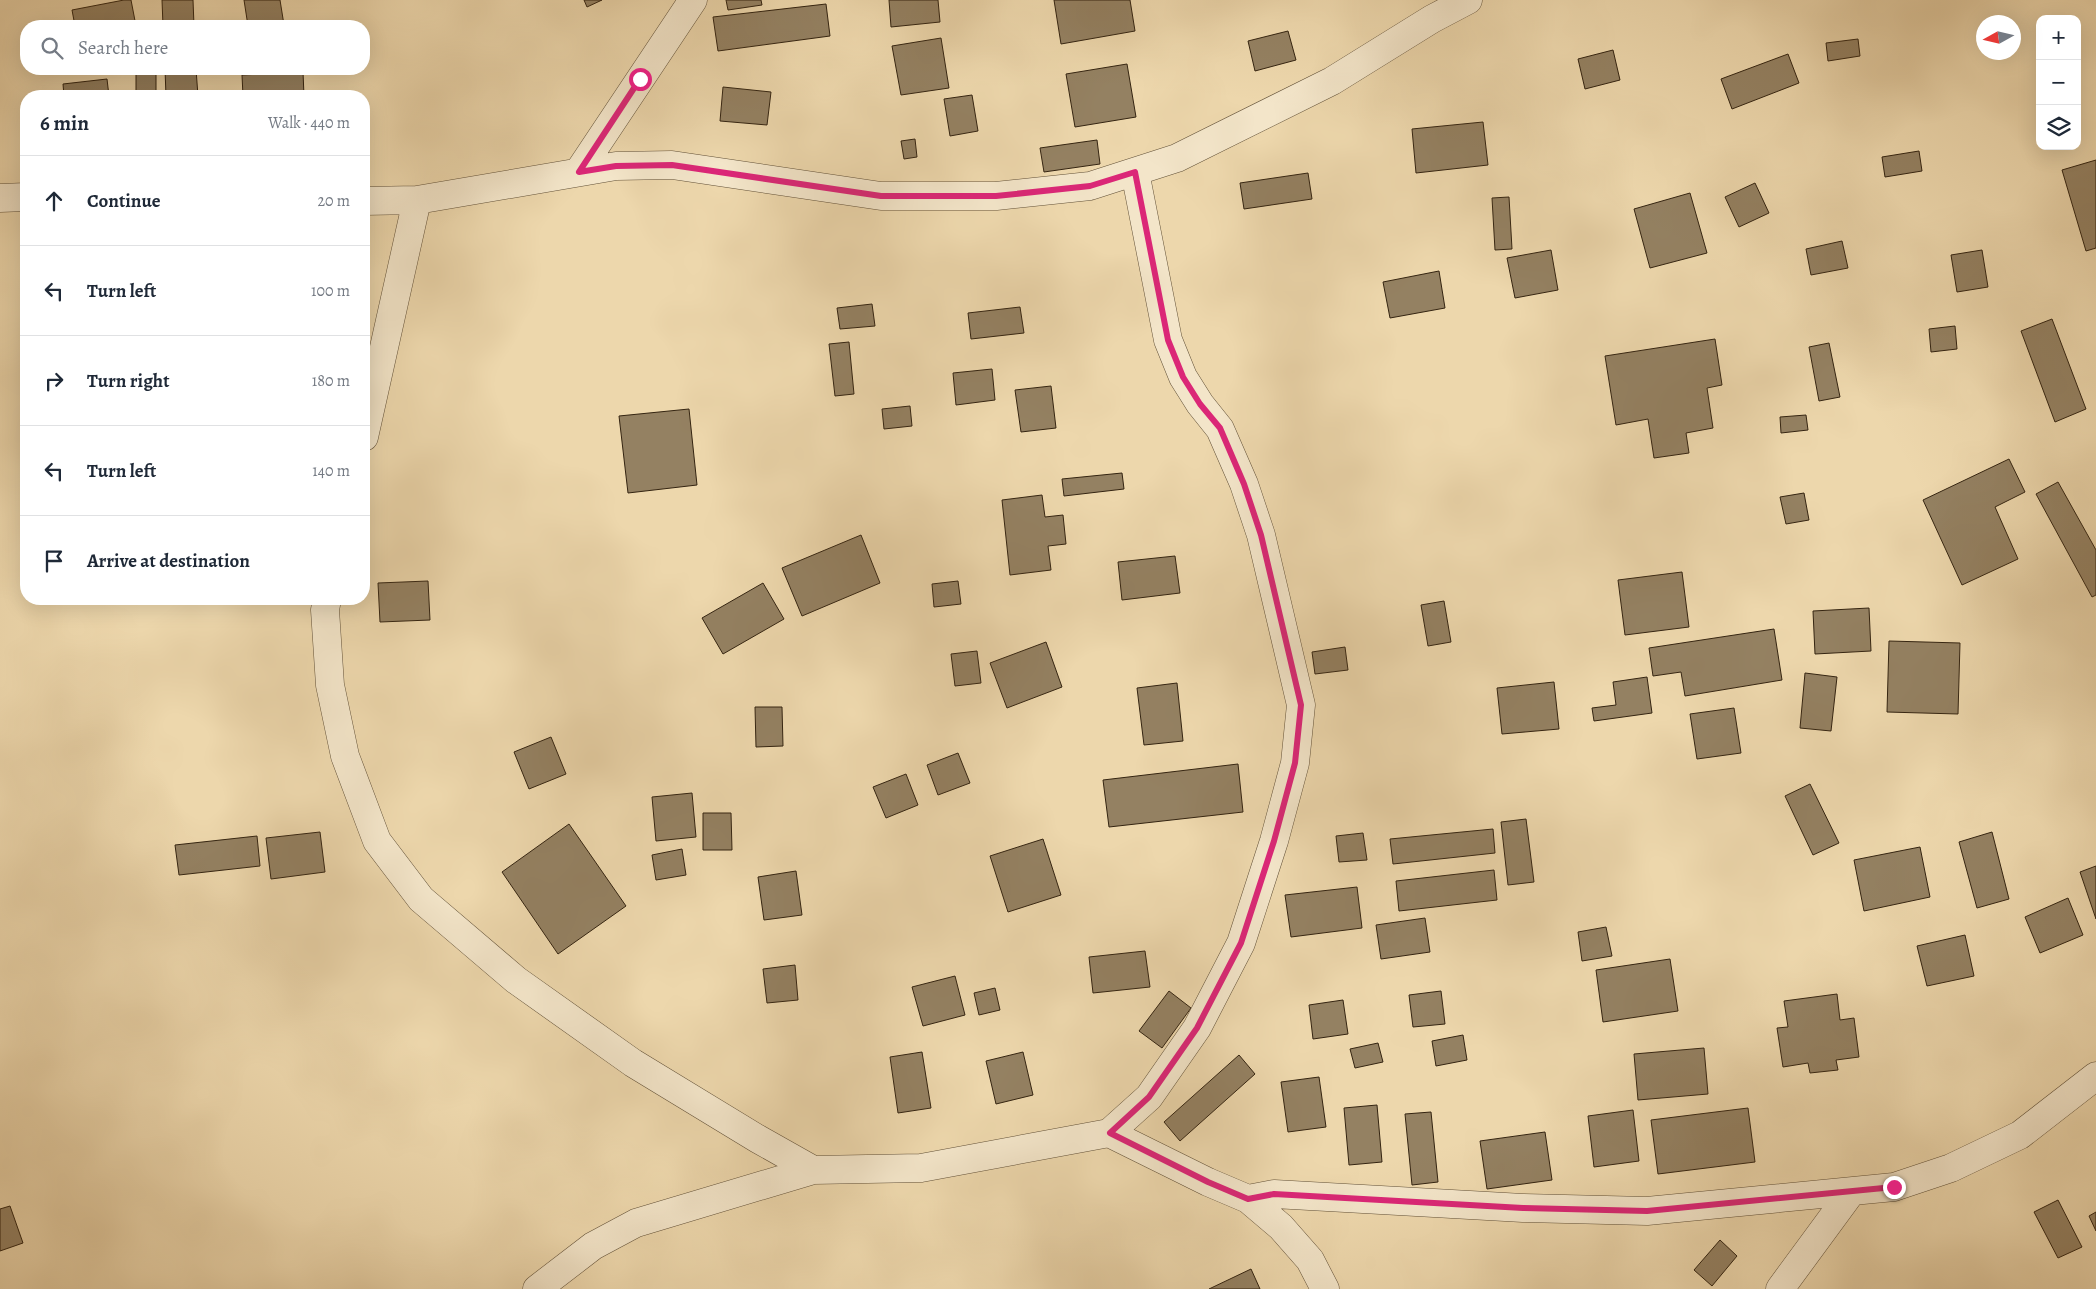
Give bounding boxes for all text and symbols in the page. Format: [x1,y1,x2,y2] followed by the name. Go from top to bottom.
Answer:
[1976,15,2021,60] north arrow
[2036,15,2081,150] map controls
[2036,15,2081,60] button: +
[20,20,370,75] search box
[38,34,66,62] icon: search
[78,35,168,61] text: Search here
[2036,60,2081,105] button: −
[629,68,652,91] route start
[2036,105,2081,150] button: layers
[40,109,89,137] text: 6 min
[268,112,350,134] text: Walk · 440 m
[40,187,68,215] icon: ahead
[87,188,161,214] text: Continue
[317,190,350,212] text: 20 m
[40,277,68,305] icon: left
[87,278,156,304] text: Turn left
[311,280,350,302] text: 100 m
[40,367,68,395] icon: right
[87,368,169,394] text: Turn right
[312,370,350,392] text: 180 m
[40,457,68,485] icon: left
[87,458,156,484] text: Turn left
[312,460,350,482] text: 140 m
[40,547,68,575] icon: arrive
[87,548,250,574] text: Arrive at destination
[1883,1176,1906,1199] route end

